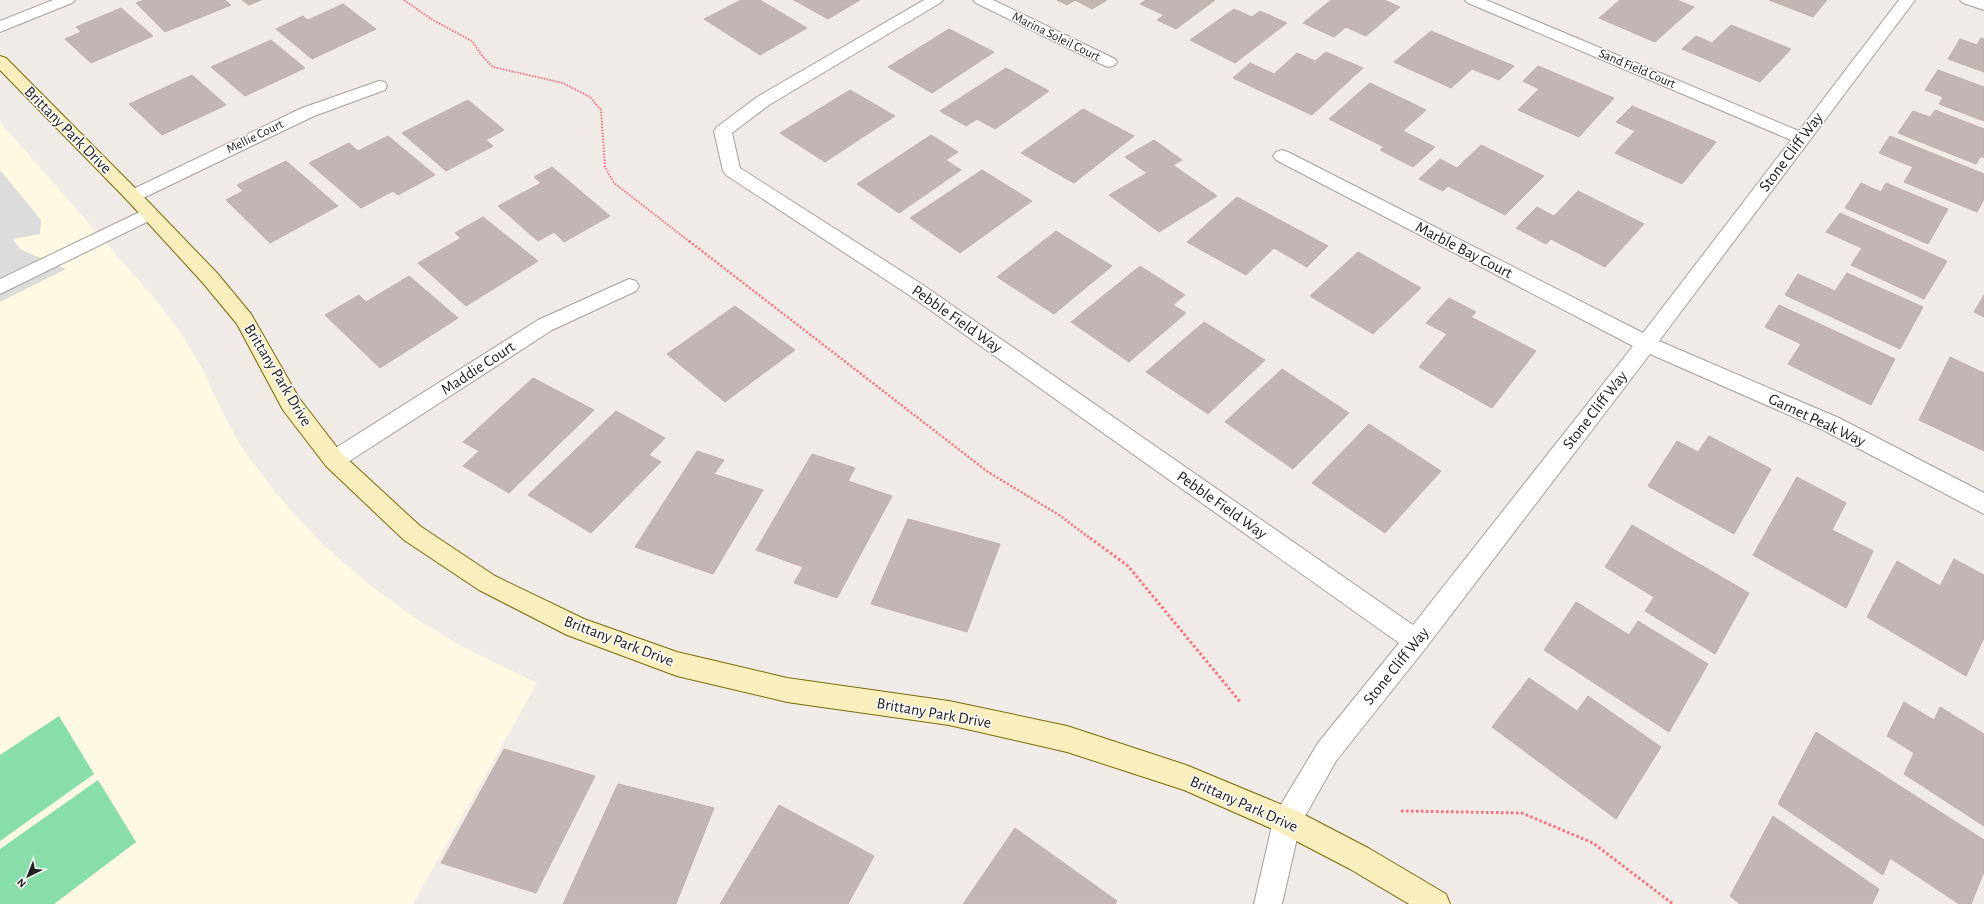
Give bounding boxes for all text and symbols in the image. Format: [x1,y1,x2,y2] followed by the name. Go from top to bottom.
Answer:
[1010,10,1102,64] street label: Marina Soleil Court
[1597,47,1677,91] street label: Sand Field Court
[21,83,115,177] street label: Brittany Park Drive
[1756,109,1827,195] street label: Stone Cliff Way
[225,118,285,156] street label: Mellie Court
[1412,219,1515,282] street label: Marble Bay Court
[908,282,1005,357] street label: Pebble Field Way
[240,321,315,429] street label: Brittany Park Drive
[438,338,518,398] street label: Maddie Court
[1560,368,1631,453] street label: Stone Cliff Way
[1766,391,1868,450] street label: Garnet Peak Way
[1173,468,1270,543] street label: Pebble Field Way
[562,613,676,670] street label: Brittany Park Drive
[1360,624,1433,708] street label: Stone Cliff Way
[875,695,992,732] street label: Brittany Park Drive
[1187,773,1300,836] street label: Brittany Park Drive
[8,856,48,896] north arrow
[15,876,28,890] text: N

